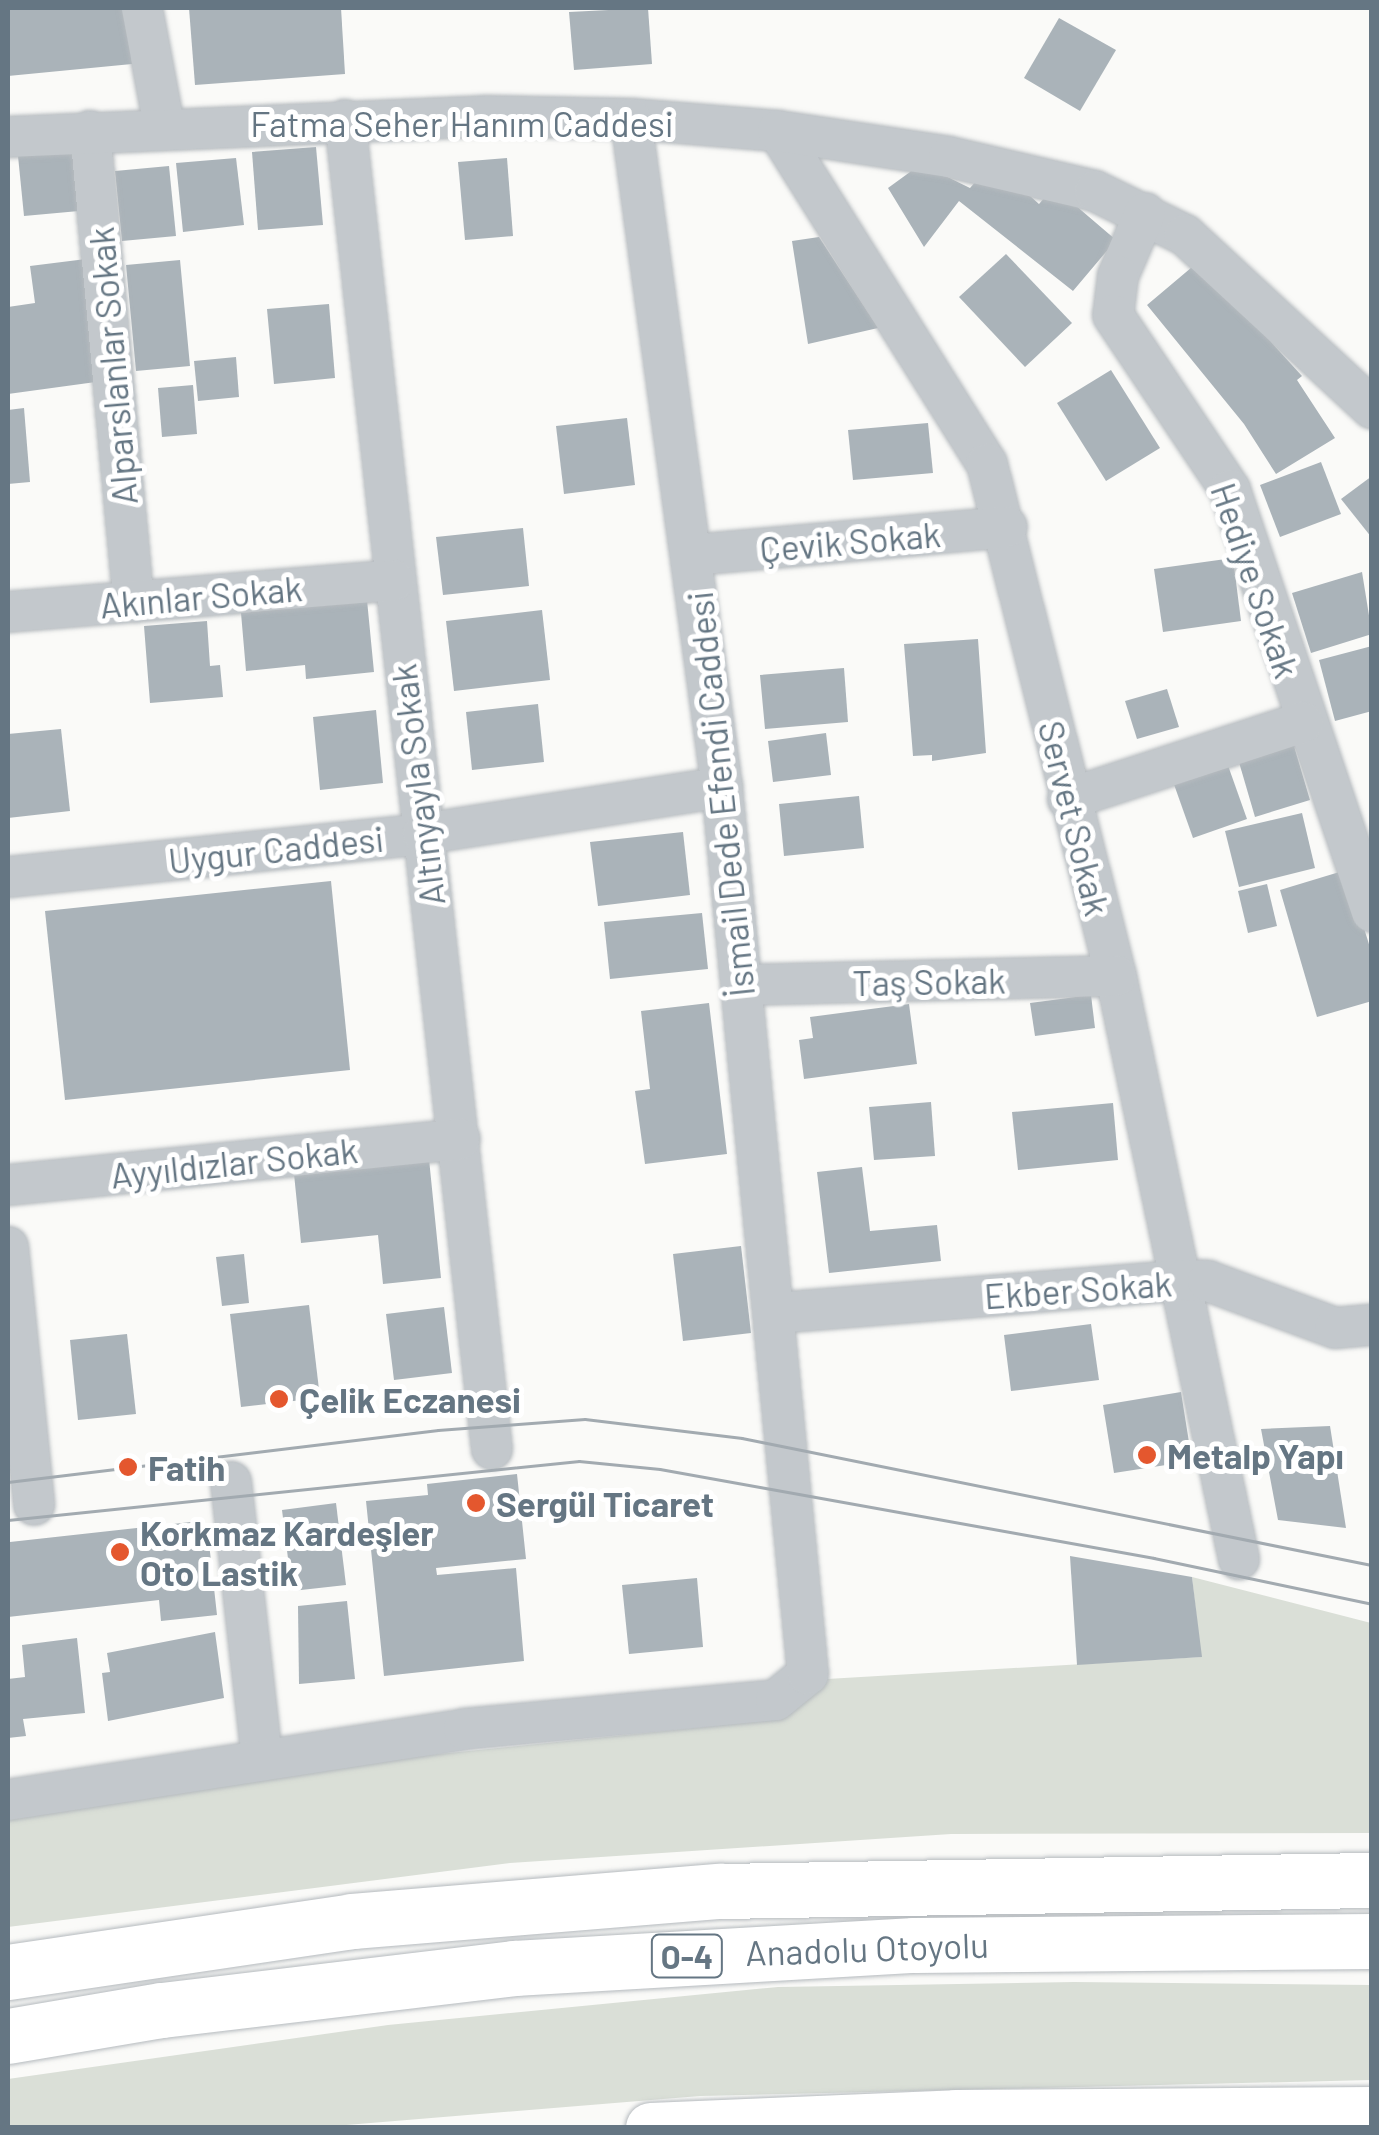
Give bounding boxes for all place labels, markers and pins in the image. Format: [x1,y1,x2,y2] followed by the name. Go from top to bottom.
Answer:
[299,1378,521,1420] place label: Çelik Eczanesi
[268,1388,290,1410] marker: Çelik Eczanesi
[1167,1434,1344,1476] place label: Metalp Yapı
[1136,1444,1158,1466] marker: Metalp Yapı
[148,1446,225,1488] place label: Fatih
[117,1456,139,1478] marker: Fatih
[496,1482,714,1524] place label: Sergül Ticaret
[465,1492,487,1514] marker: Sergül Ticaret
[140,1511,434,1593] place label: Korkmaz Kardeşler Oto Lastik
[109,1541,131,1563] marker: Korkmaz Kardeşler Oto Lastik

